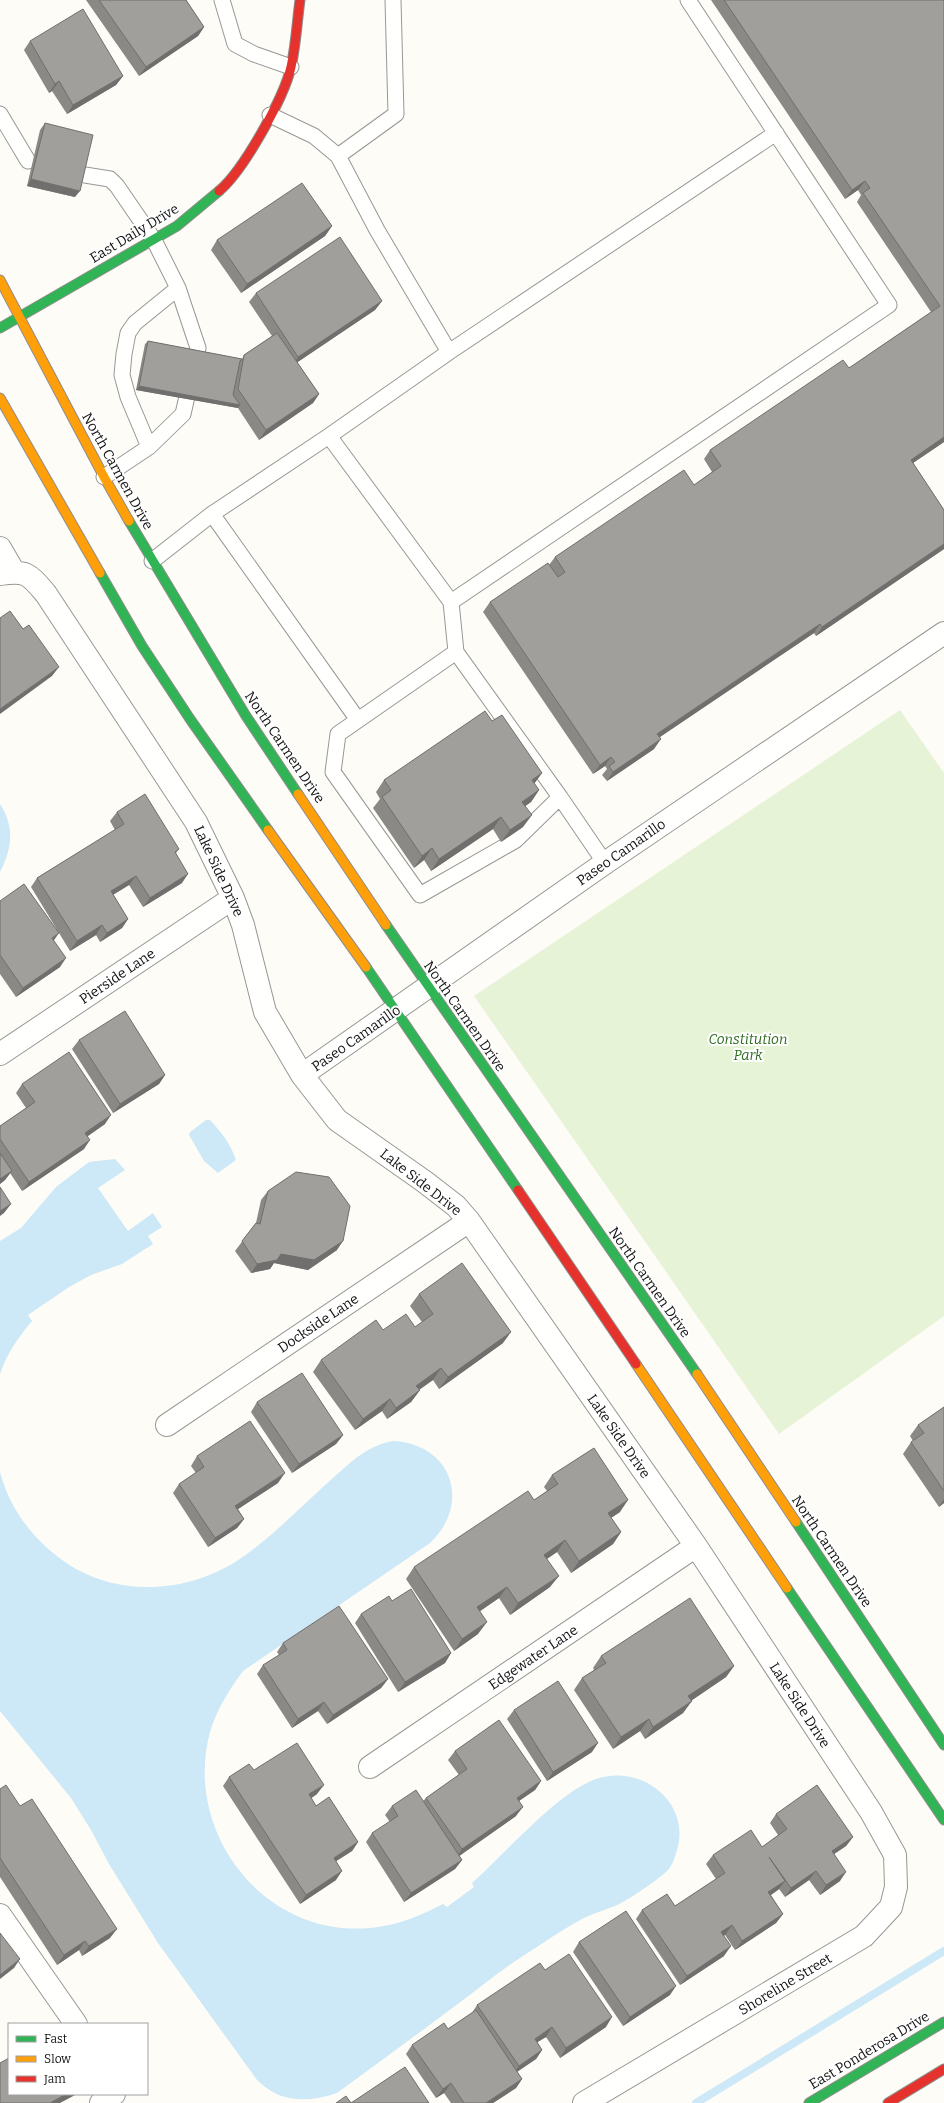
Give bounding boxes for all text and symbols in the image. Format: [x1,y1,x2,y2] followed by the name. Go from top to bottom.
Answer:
[87,200,182,267] street label: East Daily Drive
[78,410,157,533] street label: North Carmen Drive
[241,688,328,806] street label: North Carmen Drive
[574,815,669,889] street label: Paseo Camarillo
[190,823,247,919] street label: Lake Side Drive
[76,945,158,1008] street label: Pierside Lane
[420,958,509,1075] street label: North Carmen Drive
[309,1001,404,1075] street label: Paseo Camarillo
[709,1031,787,1064] park label: Constitution Park
[377,1145,465,1219] street label: Lake Side Drive
[605,1224,694,1341] street label: North Carmen Drive
[275,1290,362,1357] street label: Dockside Lane
[583,1391,654,1482] street label: Lake Side Drive
[788,1492,875,1610] street label: North Carmen Drive
[486,1621,581,1693] street label: Edgewater Lane
[766,1659,834,1751] street label: Lake Side Drive
[736,1950,835,2019] street label: Shoreline Street
[806,2008,932,2093] street label: East Ponderosa Drive
[8,2023,148,2095] legend
[44,2032,68,2046] text: Fast
[44,2052,71,2066] text: Slow
[43,2072,66,2086] text: Jam

